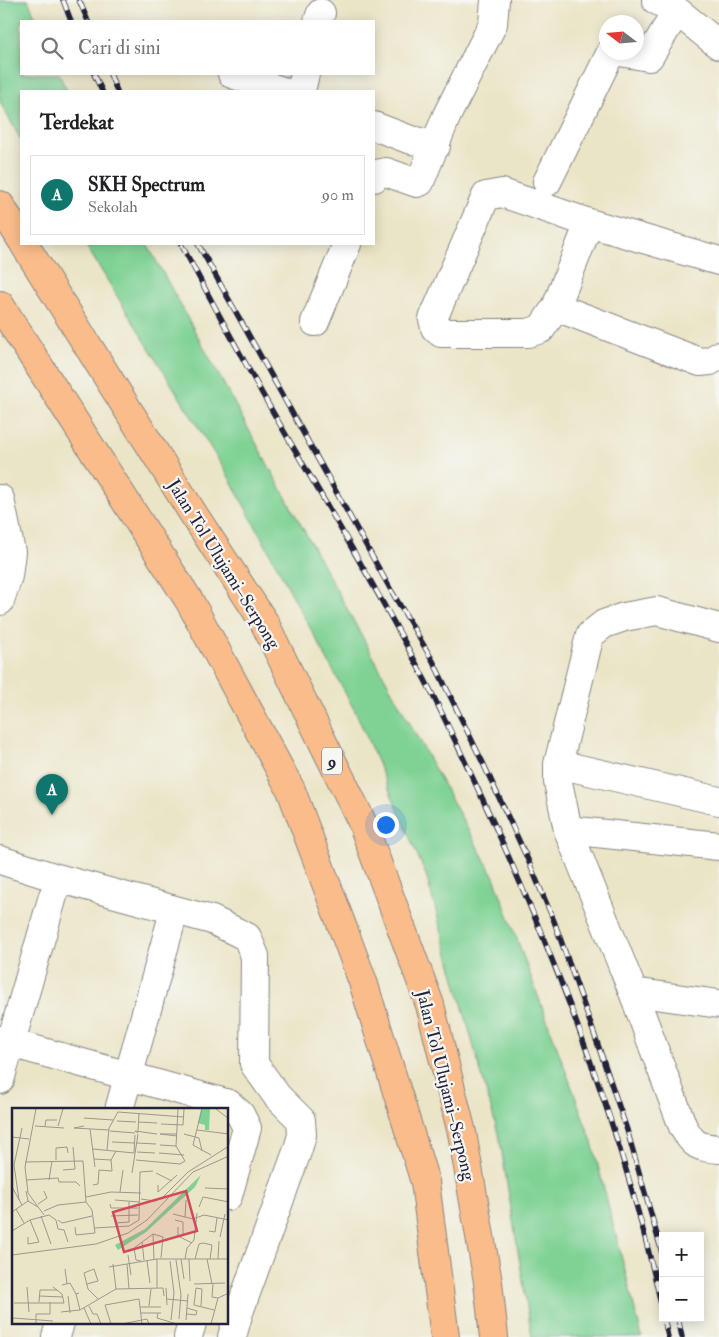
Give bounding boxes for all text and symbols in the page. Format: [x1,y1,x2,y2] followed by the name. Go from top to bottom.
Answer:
[599,15,644,60] north arrow
[20,20,375,75] search box
[38,34,66,62] icon: search
[78,36,161,60] text: Cari di sini
[40,109,114,136] text: Terdekat
[88,173,205,197] text: SKH Spectrum
[52,185,62,205] text: A
[322,185,354,205] text: 90 m
[88,197,138,217] text: Sekolah
[161,474,286,654] street label: Jalan Tol Ulujami–Serpong
[322,748,342,774] road number: 9
[36,774,68,815] pin: A
[373,812,399,838] your location
[410,986,481,1184] street label: Jalan Tol Ulujami–Serpong
[12,1108,229,1324] inset map
[659,1232,704,1322] map controls
[659,1232,704,1277] button: +
[659,1277,704,1322] button: −

